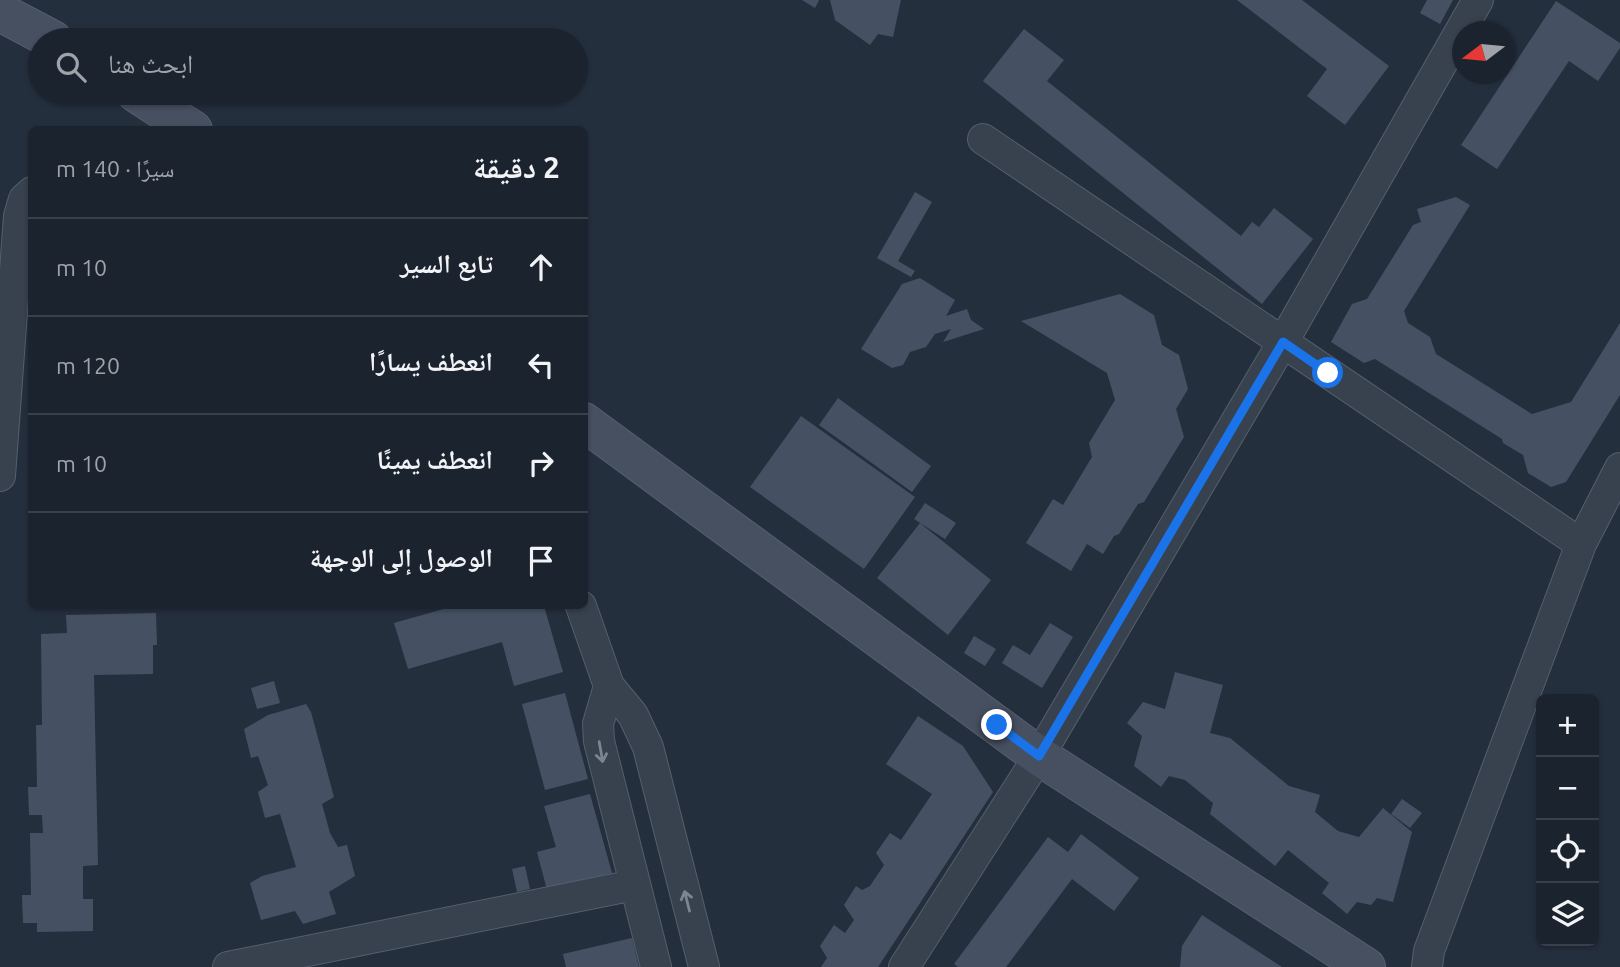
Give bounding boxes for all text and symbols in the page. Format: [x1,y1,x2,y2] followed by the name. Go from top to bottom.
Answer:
[1452,21,1515,84] north arrow
[28,28,588,105] search box
[52,48,90,86] icon: search
[108,49,193,78] text: ابحث هنا
[473,150,560,184] text: 2 دقيقة
[56,156,174,181] text: سيرًا · 140 m
[522,248,560,286] icon: ahead
[400,249,493,278] text: تابع السير
[56,255,107,280] text: 10 m
[522,346,560,384] icon: left
[369,347,493,376] text: انعطف يسارًا
[56,353,120,378] text: 120 m
[1312,357,1343,388] route start
[522,444,560,482] icon: right
[377,445,493,474] text: انعطف يمينًا
[56,451,107,476] text: 10 m
[522,542,560,580] icon: arrive
[310,543,493,572] text: الوصول إلى الوجهة
[1536,694,1599,946] map controls
[1536,694,1599,757] button: +
[981,709,1012,740] route end
[595,740,608,763] one-way arrow
[1536,757,1599,820] button: −
[1536,820,1599,883] button: locate
[1536,883,1599,946] button: layers
[680,890,693,913] one-way arrow

